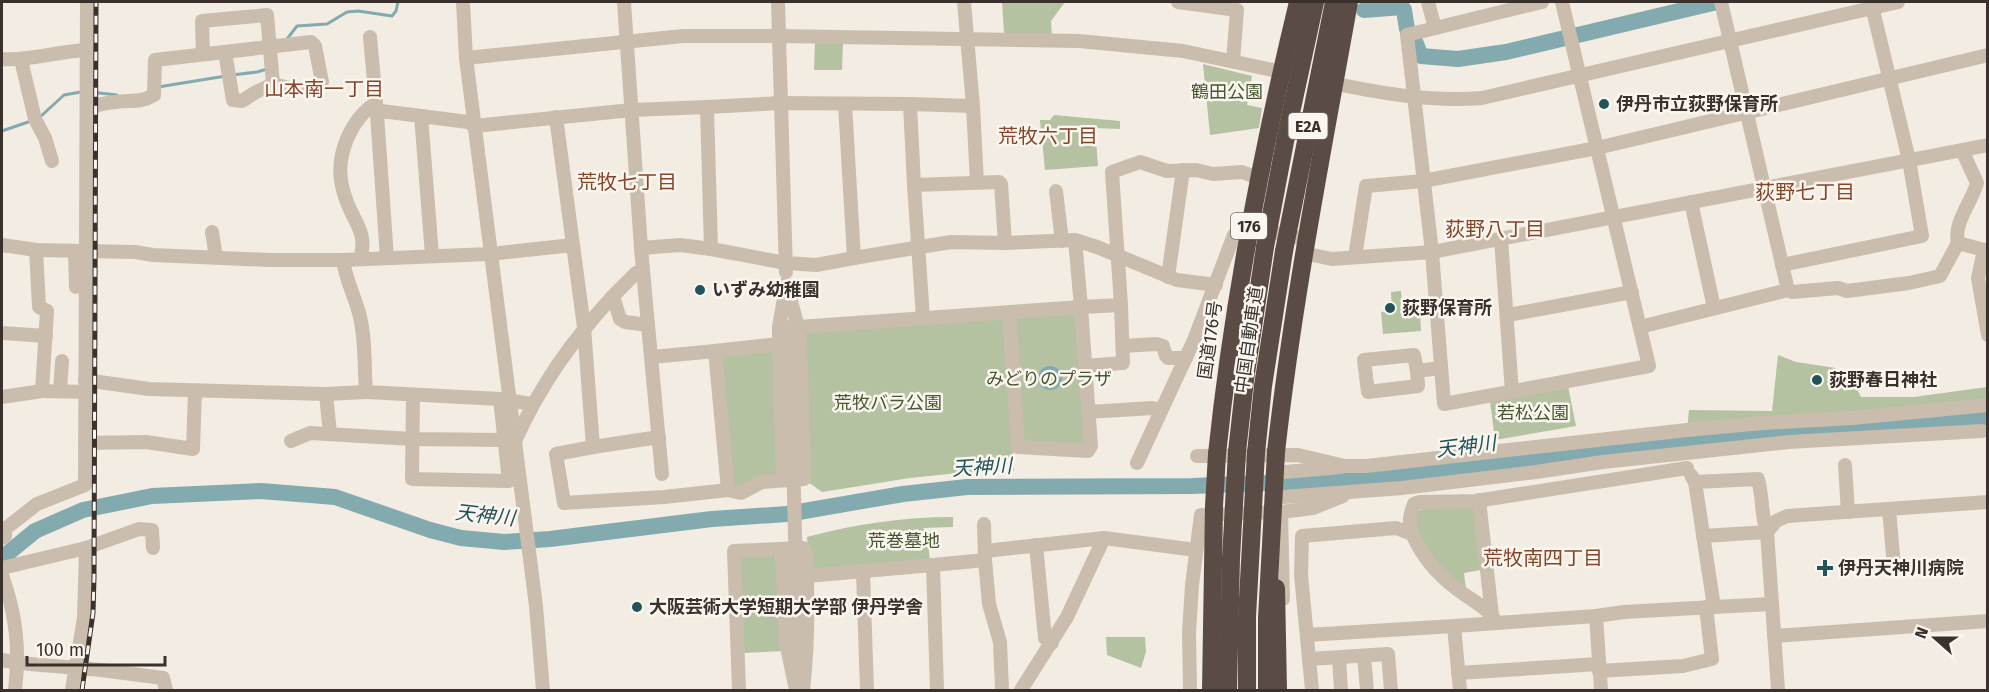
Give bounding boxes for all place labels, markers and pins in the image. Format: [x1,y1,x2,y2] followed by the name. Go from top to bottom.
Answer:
[1616,93,1778,115] place label: 伊丹市立荻野保育所
[1597,97,1611,111] marker: 伊丹市立荻野保育所
[712,279,820,301] place label: いずみ幼稚園
[693,283,707,297] marker: いずみ幼稚園
[1402,297,1492,319] place label: 荻野保育所
[1383,301,1397,315] marker: 荻野保育所
[1829,369,1937,391] place label: 荻野春日神社
[1810,373,1824,387] marker: 荻野春日神社
[1838,557,1964,579] place label: 伊丹天神川病院
[1816,559,1834,577] marker: 伊丹天神川病院
[649,596,923,618] place label: 大阪芸術大学短期大学部 伊丹学舎
[630,600,644,614] marker: 大阪芸術大学短期大学部 伊丹学舎

